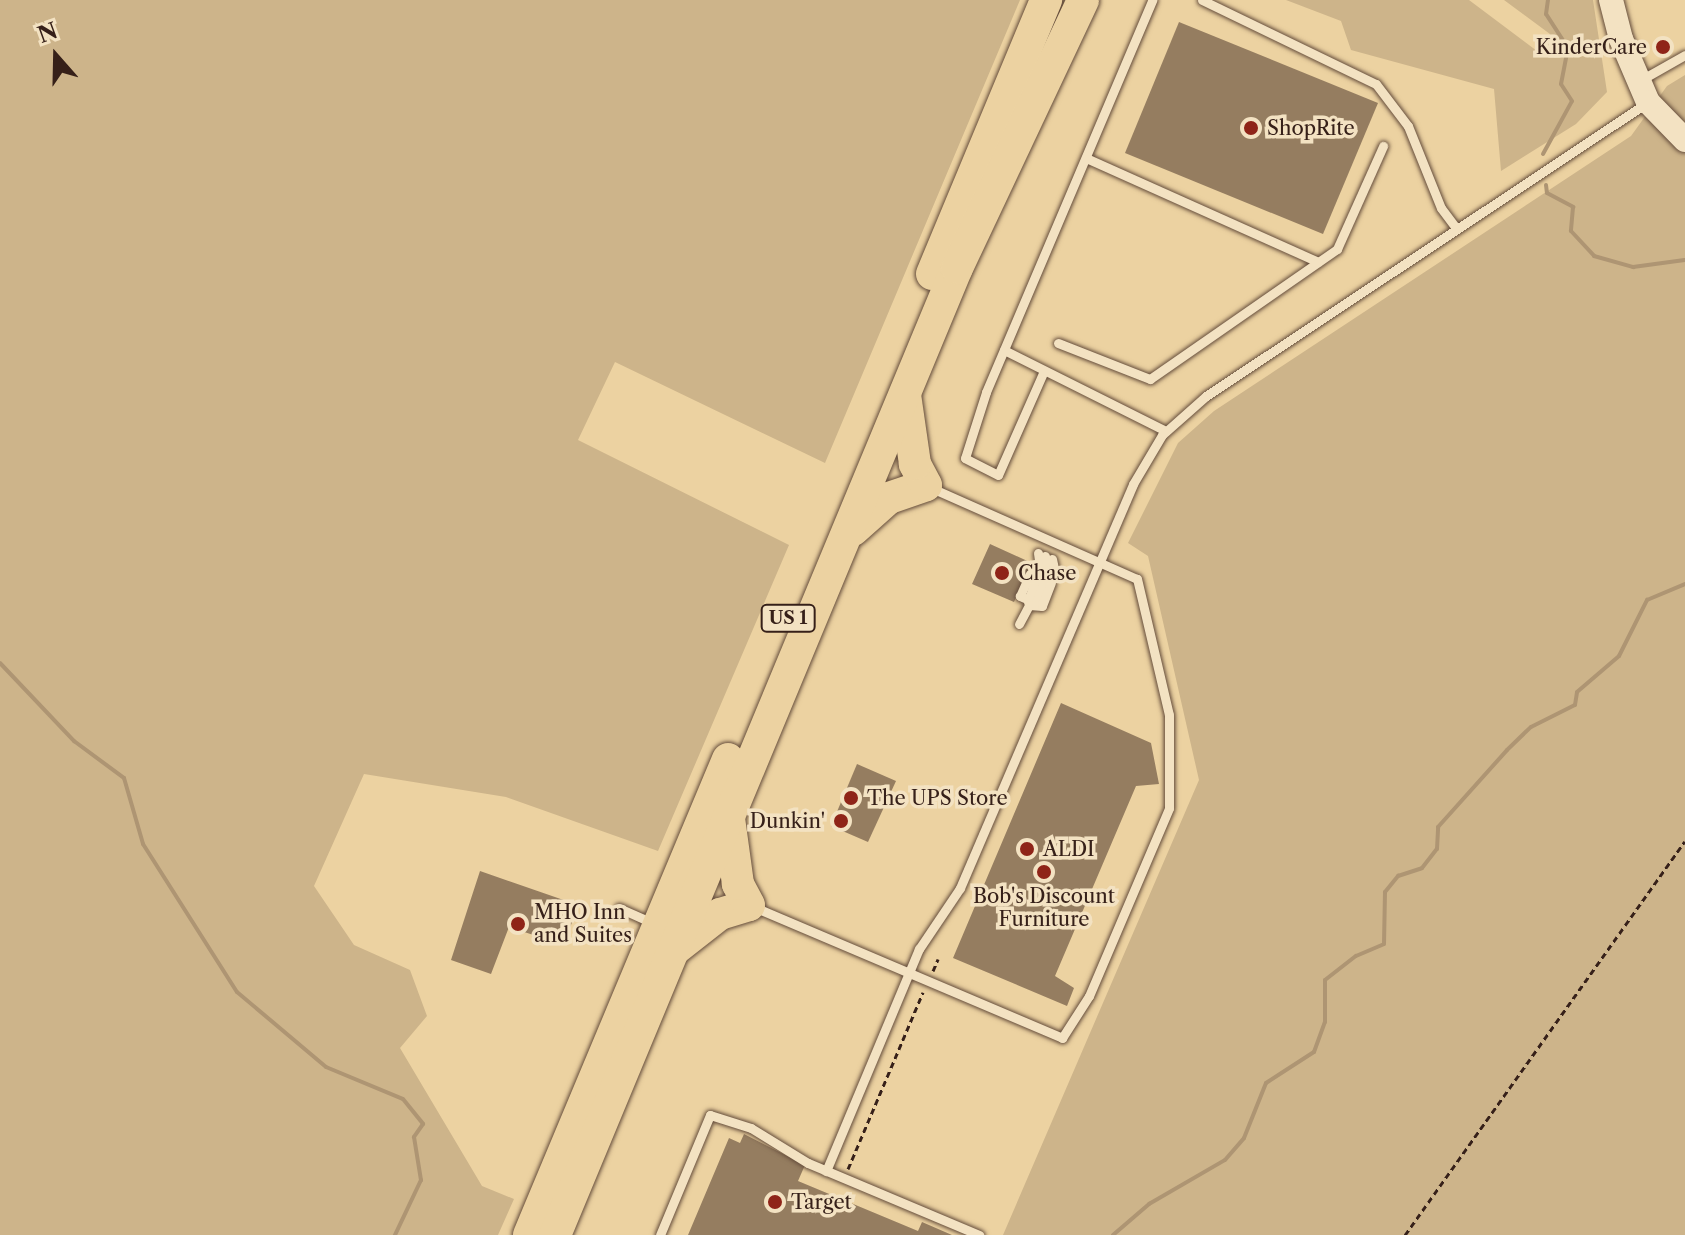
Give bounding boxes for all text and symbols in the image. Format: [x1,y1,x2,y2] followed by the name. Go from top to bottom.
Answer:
[16,16,96,96] north arrow
[34,17,61,49] text: N
[1536,35,1647,59] place label: KinderCare
[1654,38,1672,56] marker: KinderCare
[1267,116,1355,140] place label: ShopRite
[1242,119,1260,137] marker: ShopRite
[1018,561,1076,585] place label: Chase
[993,564,1011,582] marker: Chase
[760,604,816,632] road number: US 1
[867,786,1008,810] place label: The UPS Store
[842,789,860,807] marker: The UPS Store
[750,809,825,833] place label: Dunkin'
[832,812,850,830] marker: Dunkin'
[1043,837,1094,861] place label: ALDI
[1018,840,1036,858] marker: ALDI
[1035,863,1053,881] marker: Bob's Discount Furniture
[973,884,1115,931] place label: Bob's Discount Furniture
[534,900,632,947] place label: MHO Inn and Suites
[509,915,527,933] marker: MHO Inn and Suites
[791,1190,852,1214] place label: Target
[766,1193,784,1211] marker: Target

